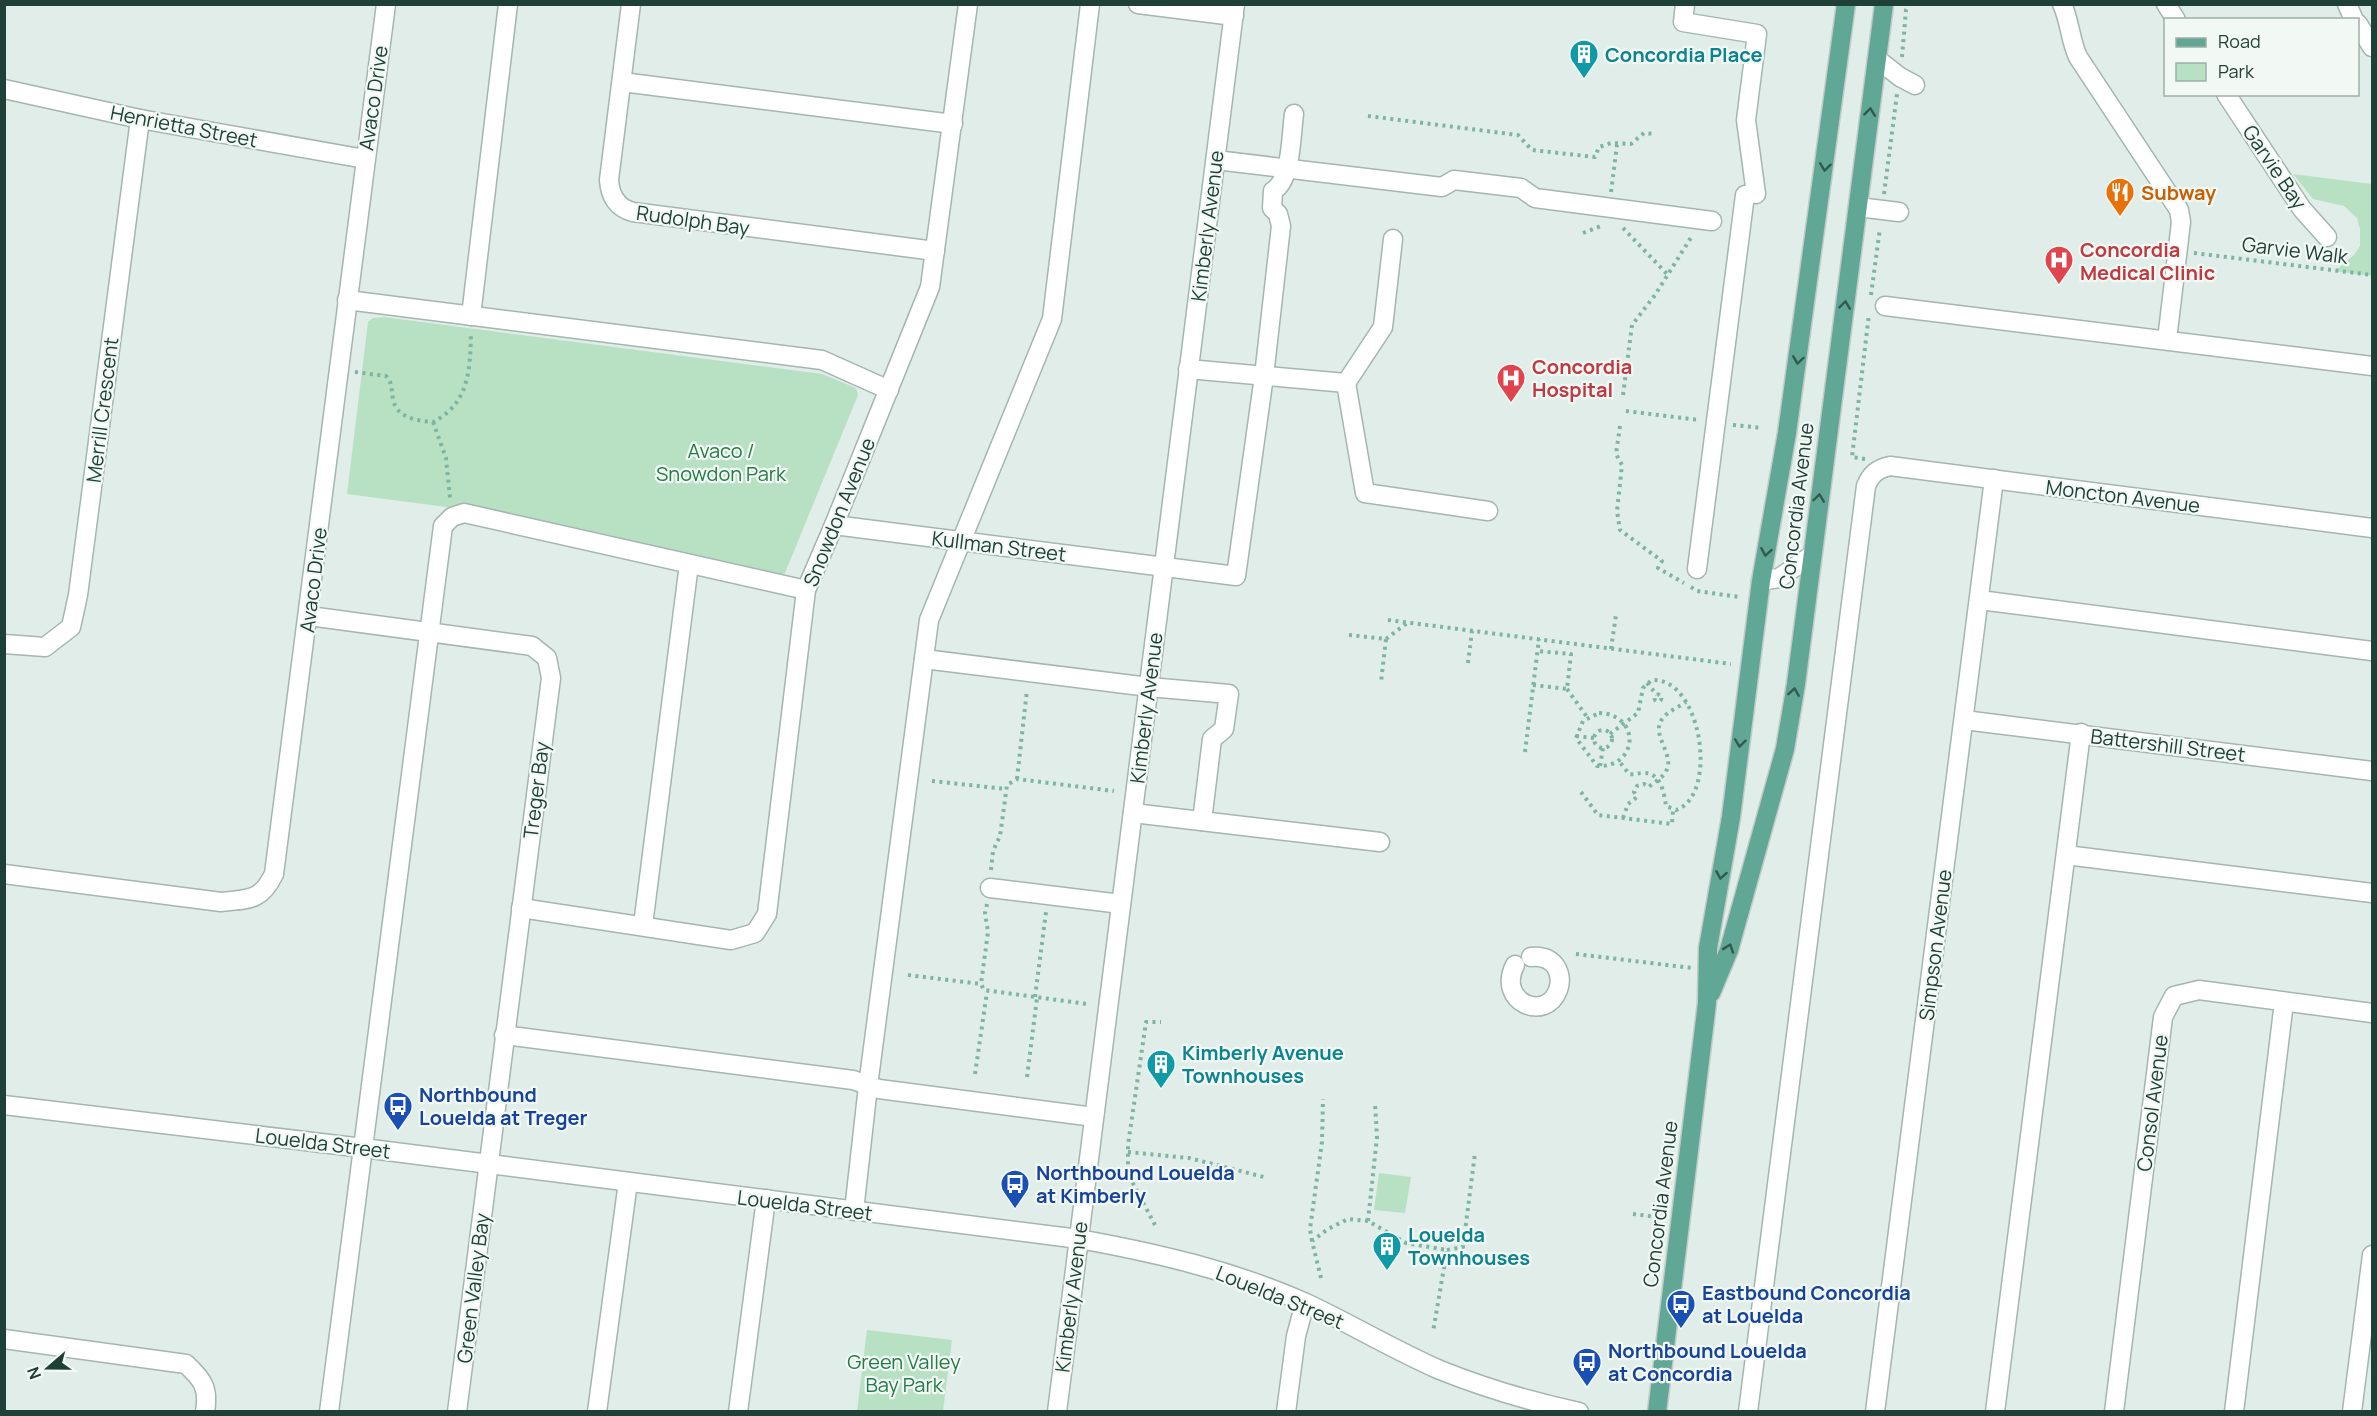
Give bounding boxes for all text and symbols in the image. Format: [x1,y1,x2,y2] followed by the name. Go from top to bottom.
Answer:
[2164,18,2359,96] legend
[2218,29,2261,53] text: Road
[1568,38,1600,80] building icon: Concordia Place
[1605,41,1762,68] place label: Concordia Place
[352,44,394,152] street label: Avaco Drive
[2218,59,2255,83] text: Park
[108,99,260,153] street label: Henrietta Street
[1864,107,1876,116] one-way arrow
[2237,120,2313,215] street label: Garvie Bay
[1184,149,1230,303] street label: Kimberly Avenue
[1819,162,1832,171] one-way arrow
[2104,176,2136,218] restaurant icon: Subway
[2141,179,2217,206] place label: Subway
[635,199,752,241] street label: Rudolph Bay
[2241,230,2351,270] street label: Garvie Walk
[2080,236,2215,286] place label: Concordia Medical Clinic
[2043,244,2075,286] hospital icon: Concordia Medical Clinic
[1838,300,1850,310] one-way arrow
[80,336,124,484] street label: Merrill Crescent
[1532,353,1632,403] place label: Concordia Hospital
[1792,355,1804,364] one-way arrow
[1495,362,1527,404] hospital icon: Concordia Hospital
[1772,421,1820,591] street label: Concordia Avenue
[797,433,881,591] street label: Snowdon Avenue
[656,437,787,487] park label: Avaco / Snowdon Park
[2044,473,2202,519] street label: Moncton Avenue
[1813,494,1825,503] one-way arrow
[930,524,1068,568] street label: Kullman Street
[293,526,333,634] street label: Avaco Drive
[1760,547,1773,557] one-way arrow
[1123,631,1169,785] street label: Kimberly Avenue
[1788,687,1800,696] one-way arrow
[2089,722,2247,768] street label: Battershill Street
[517,739,555,840] street label: Treger Bay
[1735,739,1747,748] one-way arrow
[1912,868,1958,1022] street label: Simpson Avenue
[1715,869,1728,879] one-way arrow
[1721,944,1734,954] one-way arrow
[2130,1033,2174,1173] street label: Consol Avenue
[1182,1039,1344,1089] place label: Kimberly Avenue Townhouses
[1145,1048,1177,1090] building icon: Kimberly Avenue Townhouses
[419,1081,588,1131] place label: Northbound Louelda at Treger
[382,1090,414,1132] bus stop icon: Northbound Louelda at Treger
[1636,1119,1684,1289] street label: Concordia Avenue
[254,1121,392,1165] street label: Louelda Street
[1036,1159,1235,1209] place label: Northbound Louelda at Kimberly
[999,1168,1031,1210] bus stop icon: Northbound Louelda at Kimberly
[736,1183,874,1227] street label: Louelda Street
[450,1211,496,1365] street label: Green Valley Bay
[1048,1220,1094,1374] street label: Kimberly Avenue
[1408,1221,1530,1271] place label: Louelda Townhouses
[1371,1230,1403,1272] building icon: Louelda Townhouses
[1212,1259,1348,1335] street label: Louelda Street
[1702,1279,1911,1329] place label: Eastbound Concordia at Louelda
[1665,1288,1697,1330] bus stop icon: Eastbound Concordia at Louelda
[1608,1337,1807,1387] place label: Northbound Louelda at Concordia
[18,1338,78,1398] north arrow
[1571,1346,1603,1388] bus stop icon: Northbound Louelda at Concordia
[847,1348,961,1398] park label: Green Valley Bay Park
[22,1364,46,1382] text: N

